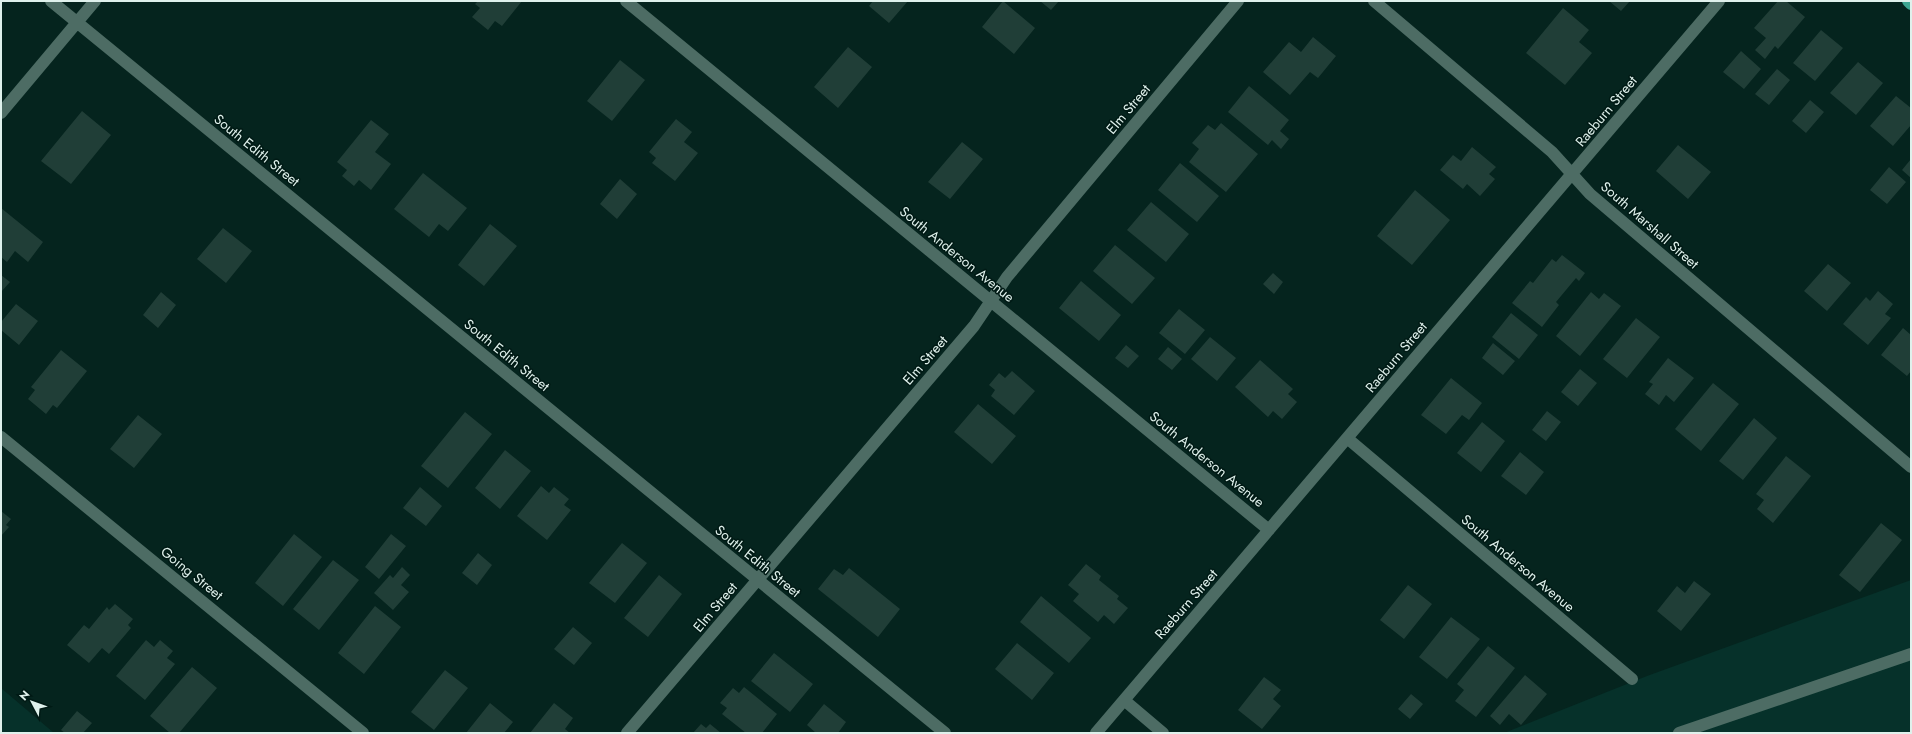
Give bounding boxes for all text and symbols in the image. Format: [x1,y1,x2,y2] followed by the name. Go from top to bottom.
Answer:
[1570,71,1642,151] street label: Raeburn Street
[1101,79,1155,138] street label: Elm Street
[210,109,305,191] street label: South Edith Street
[1597,177,1704,274] street label: South Marshall Street
[895,201,1019,307] street label: South Anderson Avenue
[460,314,555,396] street label: South Edith Street
[1360,317,1432,397] street label: Raeburn Street
[898,331,952,389] street label: Elm Street
[1145,406,1269,512] street label: South Anderson Avenue
[1457,510,1579,616] street label: South Anderson Avenue
[711,520,806,602] street label: South Edith Street
[157,542,228,605] street label: Going Street
[1150,564,1222,643] street label: Raeburn Street
[688,577,742,636] street label: Elm Street
[12,682,52,722] north arrow
[16,687,33,704] text: N

